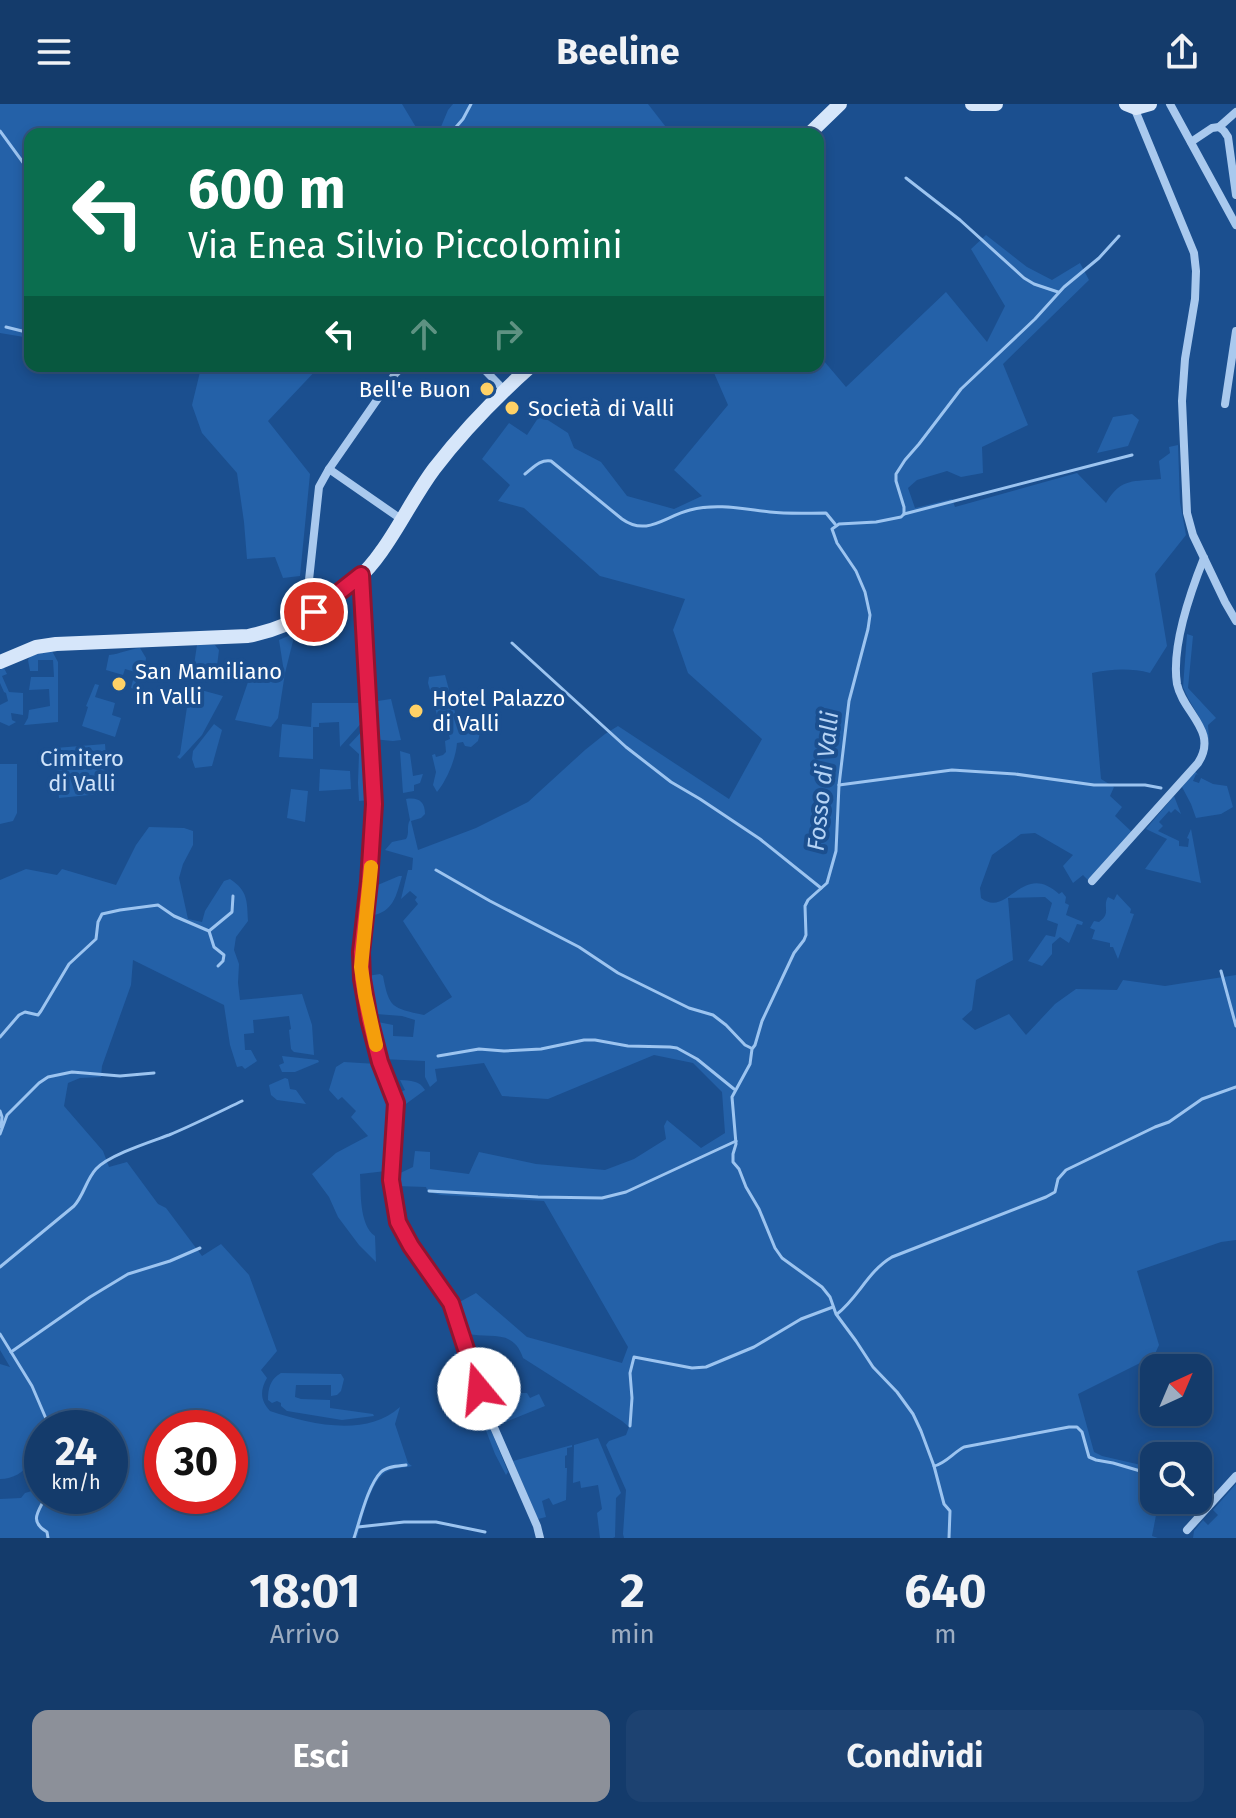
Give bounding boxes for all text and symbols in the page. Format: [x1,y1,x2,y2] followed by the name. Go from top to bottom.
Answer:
[32,30,76,74] icon: menu
[556,30,680,74] text: Beeline
[1160,30,1204,74] icon: share
[188,156,346,223] text: 600 m
[56,160,160,264] icon: left
[188,224,623,268] text: Via Enea Silvio Piccolomini
[318,312,362,356] icon: left
[402,312,446,356] icon: ahead
[486,312,530,356] icon: right
[359,376,471,403] place label: Bell'e Buon
[478,380,496,398] marker: Bell'e Buon
[528,395,675,422] place label: Società di Valli
[503,399,521,417] marker: Società di Valli
[280,578,348,646] pin
[292,590,336,634] icon: arrive
[135,658,282,710] place label: San Mamiliano in Valli
[110,675,128,693] marker: San Mamiliano in Valli
[432,685,565,737] place label: Hotel Palazzo di Valli
[407,702,425,720] marker: Hotel Palazzo di Valli
[802,709,844,852] water label: Fosso di Valli
[40,745,124,797] park label: Cimitero di Valli
[437,1347,521,1431] position arrow
[1140,1354,1212,1426] north arrow
[1140,1354,1212,1514] map controls
[144,1410,248,1514] speed limit sign: 30
[55,1428,97,1476] text: 24
[1140,1442,1212,1514] button: search
[51,1470,101,1494] text: km/h
[249,1562,360,1620] text: 18:01
[620,1562,645,1620] text: 2
[904,1562,987,1620] text: 640
[270,1619,340,1650] text: Arrivo
[610,1619,655,1650] text: min
[934,1619,957,1650] text: m
[32,1710,610,1802] button: Esci
[626,1710,1204,1802] button: Condividi

